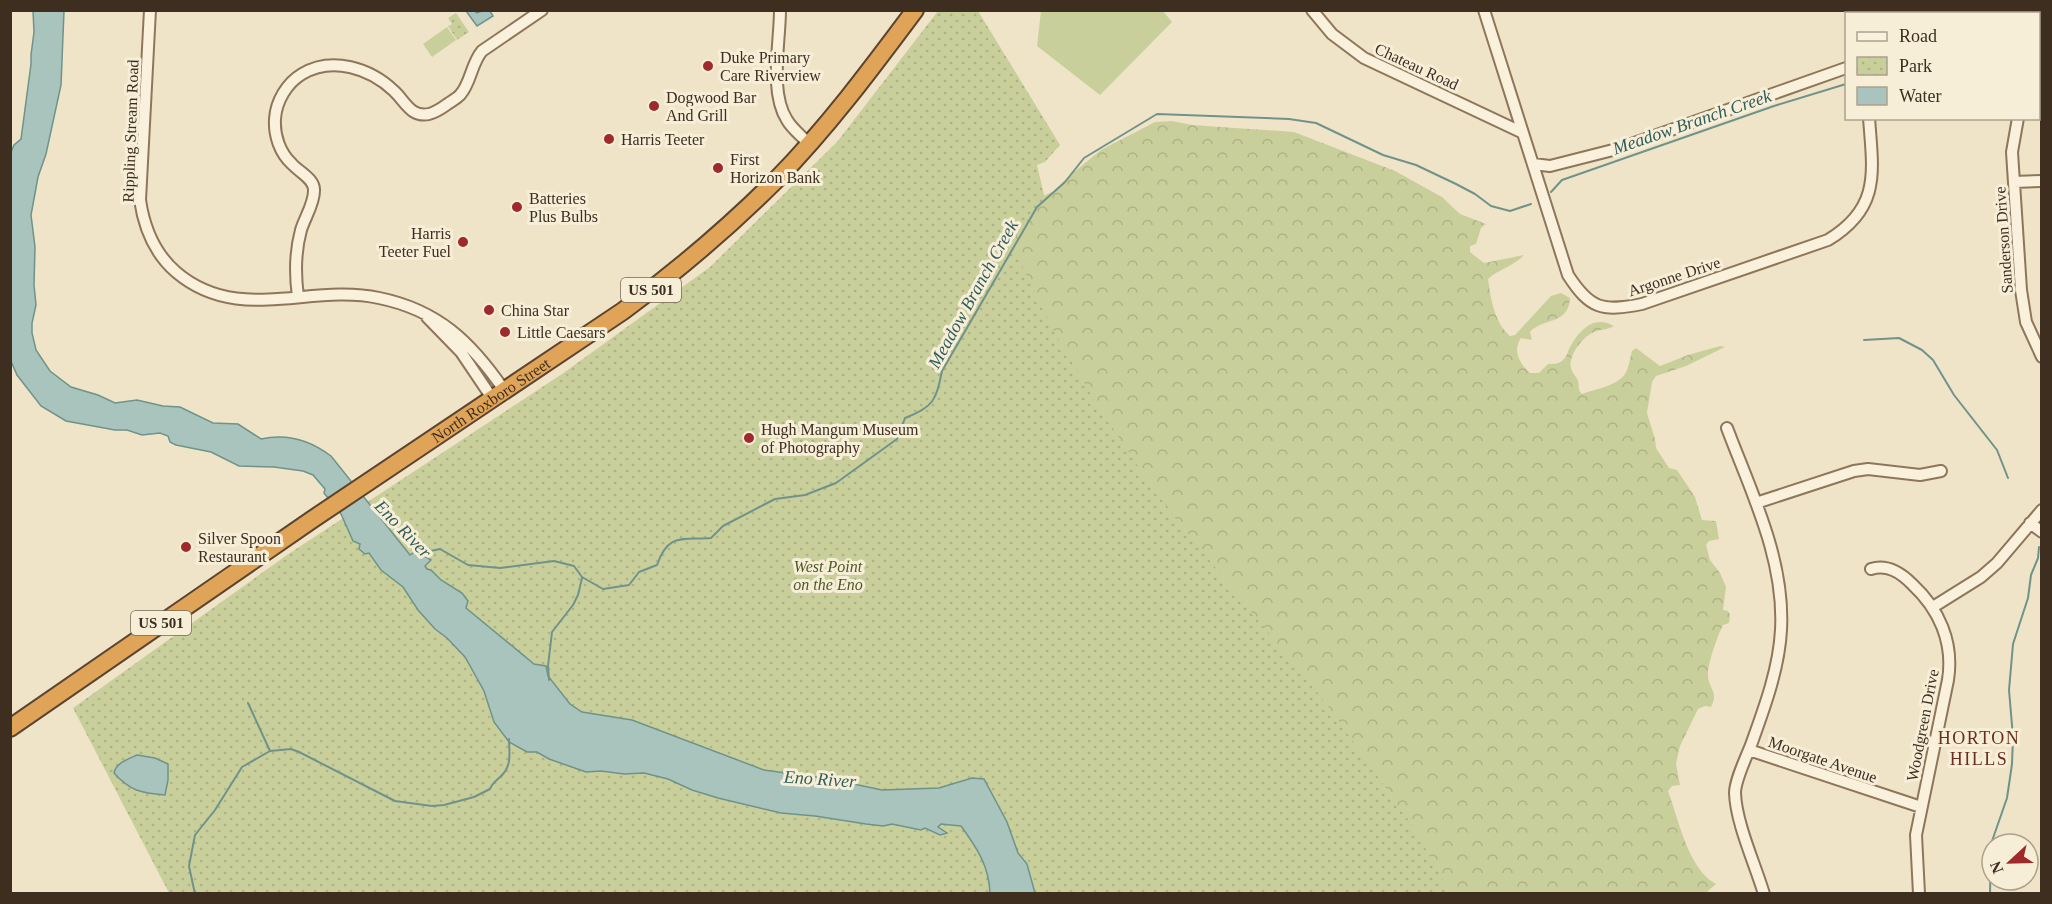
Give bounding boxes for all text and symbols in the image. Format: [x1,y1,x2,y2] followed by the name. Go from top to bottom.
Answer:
[1845,12,2040,120] legend
[1899,26,1937,46] text: Road
[1372,40,1461,93] street label: Chateau Road
[720,49,821,84] place label: Duke Primary Care Riverview
[1899,56,1932,76] text: Park
[120,59,142,203] street label: Rippling Stream Road
[701,59,715,73] marker: Duke Primary Care Riverview
[1609,85,1775,159] water label: Meadow Branch Creek
[1899,86,1942,106] text: Water
[666,89,757,124] place label: Dogwood Bar And Grill
[647,99,661,113] marker: Dogwood Bar And Grill
[621,131,705,148] place label: Harris Teeter
[602,132,616,146] marker: Harris Teeter
[730,151,820,186] place label: First Horizon Bank
[711,161,725,175] marker: First Horizon Bank
[1991,186,2016,294] street label: Sanderson Drive
[529,190,598,225] place label: Batteries Plus Bulbs
[510,200,524,214] marker: Batteries Plus Bulbs
[923,216,1023,372] water label: Meadow Branch Creek
[379,225,452,260] place label: Harris Teeter Fuel
[456,235,470,249] marker: Harris Teeter Fuel
[1626,254,1723,300] street label: Argonne Drive
[621,278,681,302] road number: US 501
[501,302,570,319] place label: China Star
[482,303,496,317] marker: China Star
[517,324,605,341] place label: Little Caesars
[498,325,512,339] marker: Little Caesars
[429,354,554,446] street label: North Roxboro Street
[761,421,919,457] place label: Hugh Mangum Museum of Photography
[742,431,756,445] marker: Hugh Mangum Museum of Photography
[370,495,436,563] water label: Eno River
[198,530,281,565] place label: Silver Spoon Restaurant
[179,540,193,554] marker: Silver Spoon Restaurant
[793,558,863,593] park label: West Point on the Eno
[131,611,191,635] road number: US 501
[1903,668,1943,783] street label: Woodgreen Drive
[1938,728,2020,769] district label: HORTON HILLS
[1766,733,1879,787] street label: Moorgate Avenue
[782,766,858,792] water label: Eno River
[1980,832,2040,892] north arrow
[1986,858,2007,876] text: N

